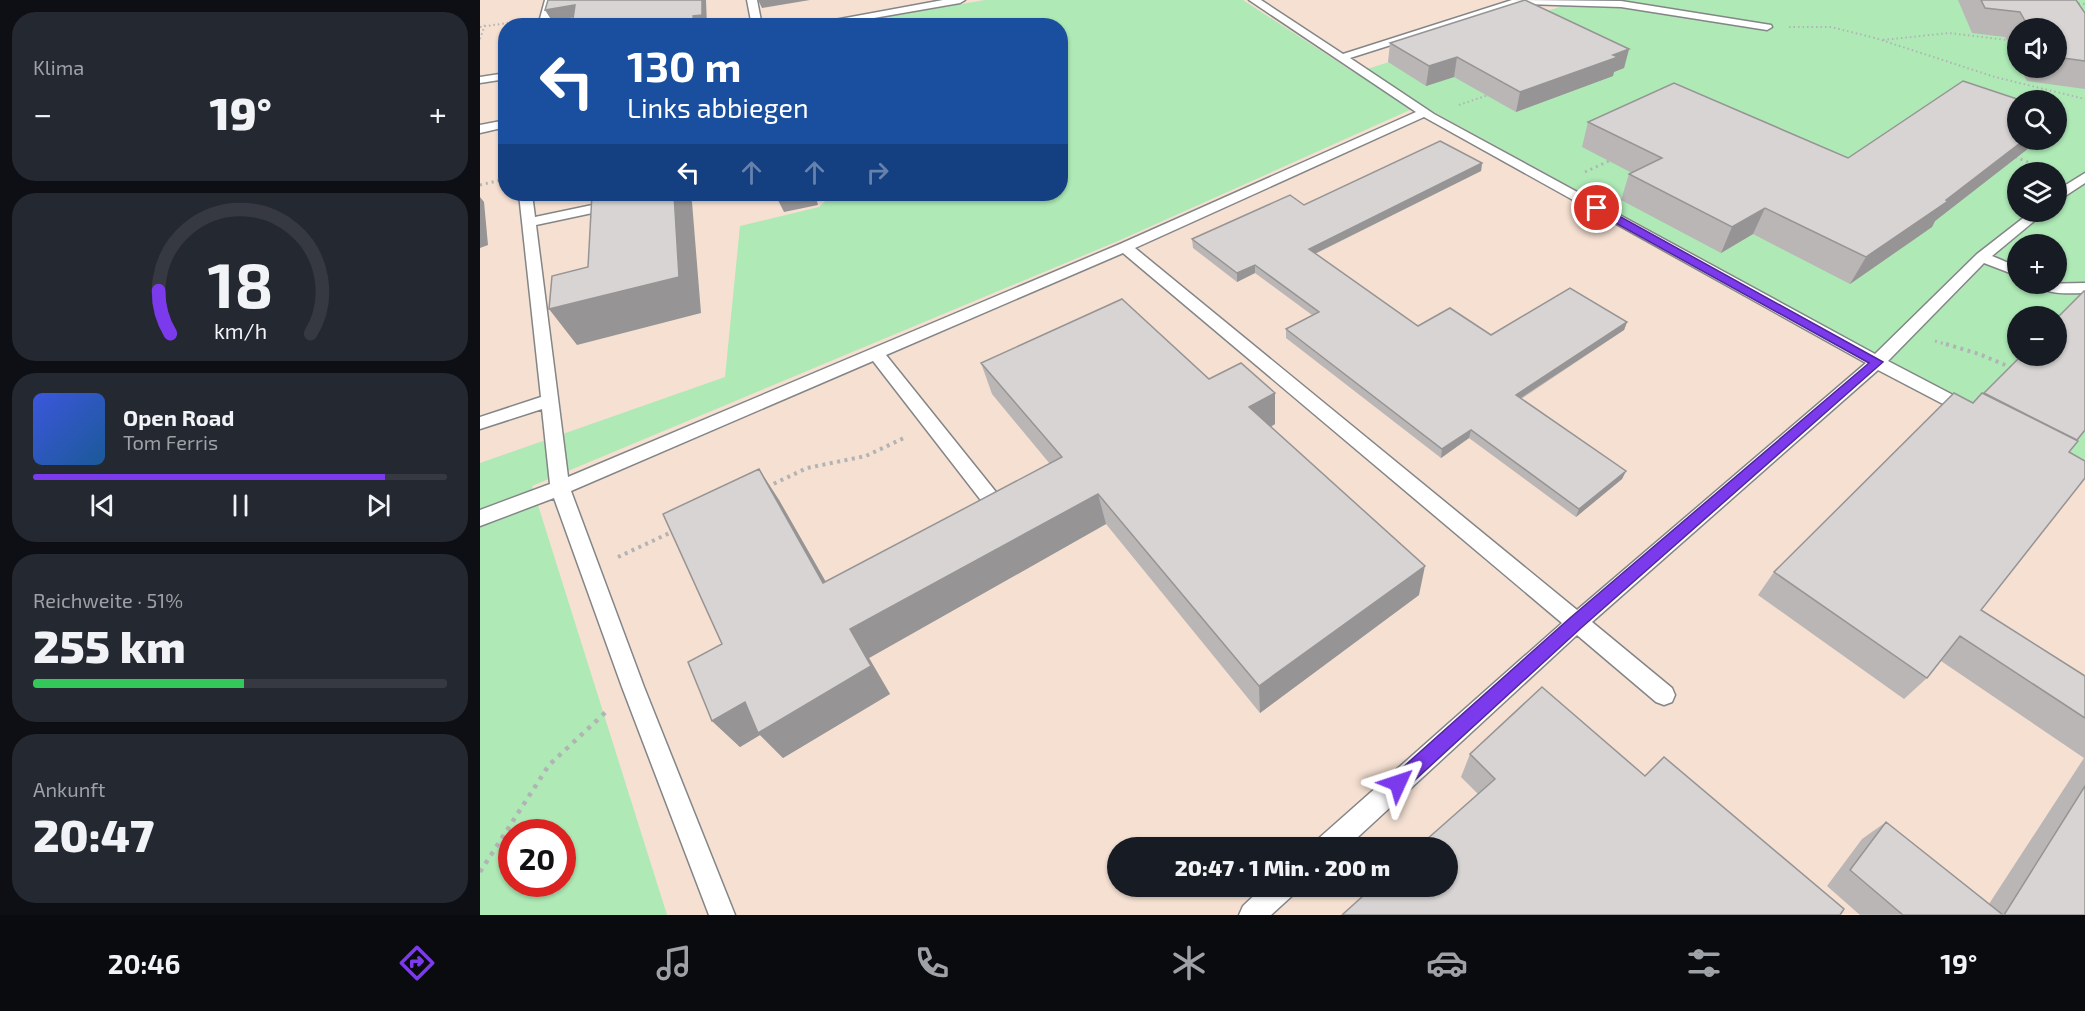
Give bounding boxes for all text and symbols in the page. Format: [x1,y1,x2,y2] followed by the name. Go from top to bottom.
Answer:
[2007,18,2067,366] map controls
[2007,18,2067,78] button: sound
[627,40,742,90] text: 130 m
[528,42,606,120] icon: left
[33,55,84,79] text: Klima
[209,85,272,139] text: 19°
[2007,90,2067,150] button: search
[627,91,809,123] text: Links abbiegen
[33,93,52,133] text: −
[429,93,447,133] text: +
[672,156,705,189] icon: left
[735,156,768,189] icon: ahead
[798,156,831,189] icon: ahead
[861,156,894,189] icon: right
[2007,162,2067,222] button: layers
[1571,182,1622,233] pin
[1580,191,1613,224] icon: arrive
[2007,234,2067,294] button: +
[207,246,273,321] text: 18
[2007,306,2067,366] button: −
[213,318,267,343] text: km/h
[123,404,235,430] text: Open Road
[123,430,218,454] text: Tom Ferris
[86,489,119,522] icon: previous
[224,489,257,522] icon: pause
[362,489,395,522] icon: next
[33,588,183,612] text: Reichweite · 51%
[33,618,186,672] text: 255 km
[1366,751,1430,815] position arrow
[33,777,105,801] text: Ankunft
[33,807,154,861] text: 20:47
[498,819,576,897] speed limit sign: 20
[1175,854,1390,880] text: 20:47 · 1 Min. · 200 m
[396,942,438,984] icon: directions
[653,942,695,984] icon: music
[911,942,953,984] icon: phone
[1168,942,1210,984] icon: climate
[1426,942,1468,984] icon: car
[1683,942,1725,984] icon: filters
[108,947,181,979] text: 20:46
[1940,947,1977,979] text: 19°

